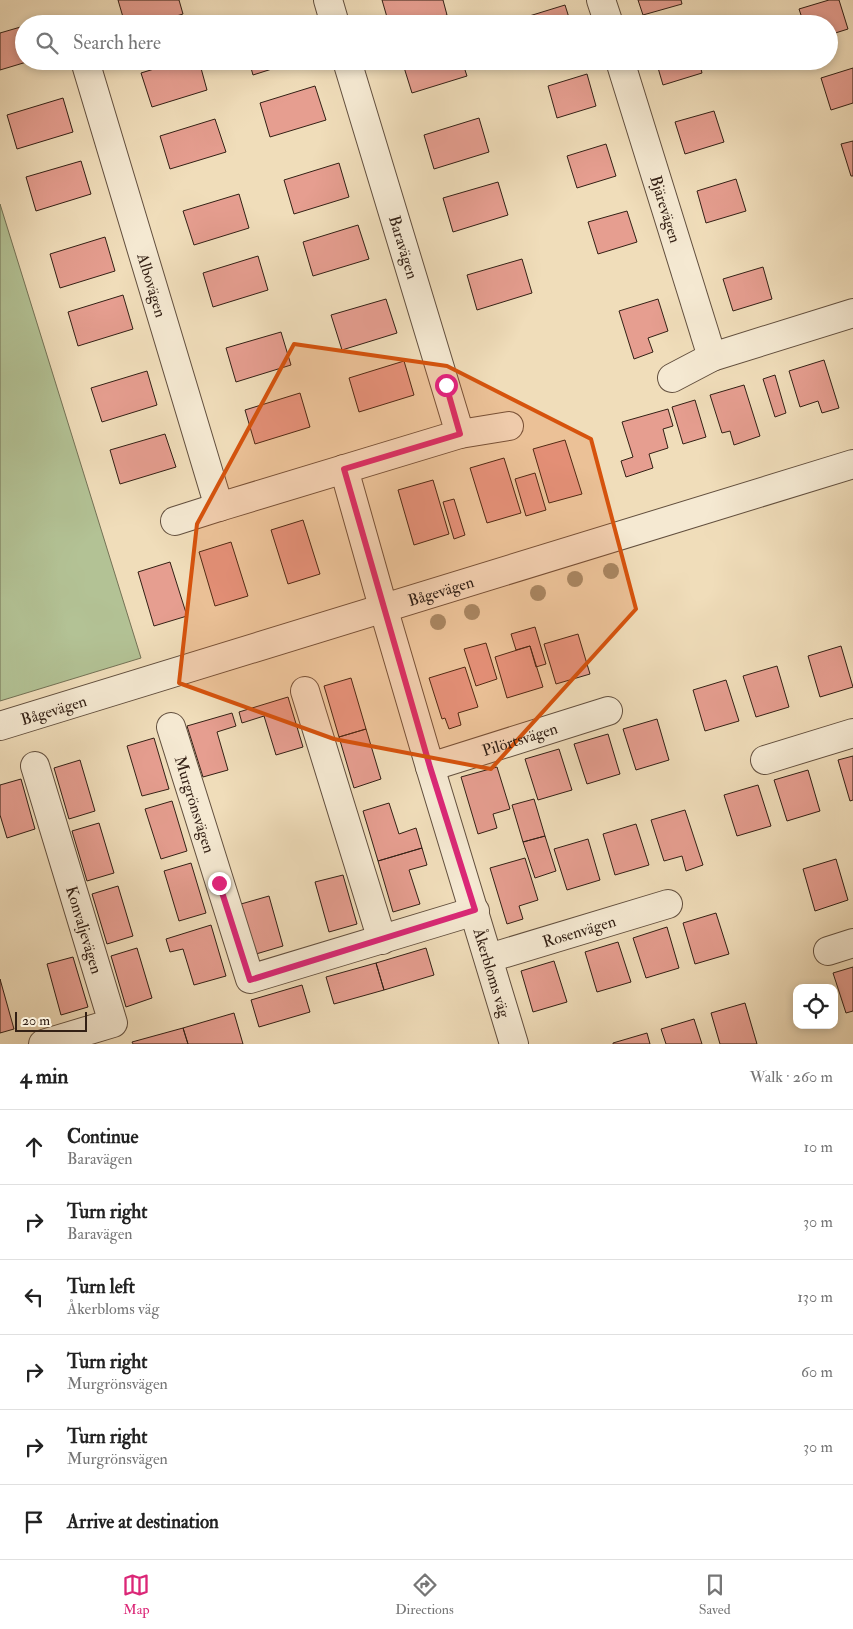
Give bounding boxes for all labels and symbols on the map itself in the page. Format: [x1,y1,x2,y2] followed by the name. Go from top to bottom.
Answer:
[645,173,685,245] street label: Bjärevägen
[384,213,422,282] street label: Baravägen
[132,250,170,320] street label: Albovägen
[435,374,458,397] route start
[406,572,476,611] street label: Bågevägen
[18,691,89,730] street label: Bågevägen
[480,718,560,761] street label: Pilörtsvägen
[170,753,219,856] street label: Murgrönsvägen
[208,872,231,895] route end
[61,884,106,976] street label: Konvaljevägen
[540,911,618,952] street label: Rosenvägen
[468,925,515,1021] street label: Åkerbloms väg
[15,1009,88,1032] scale bar

